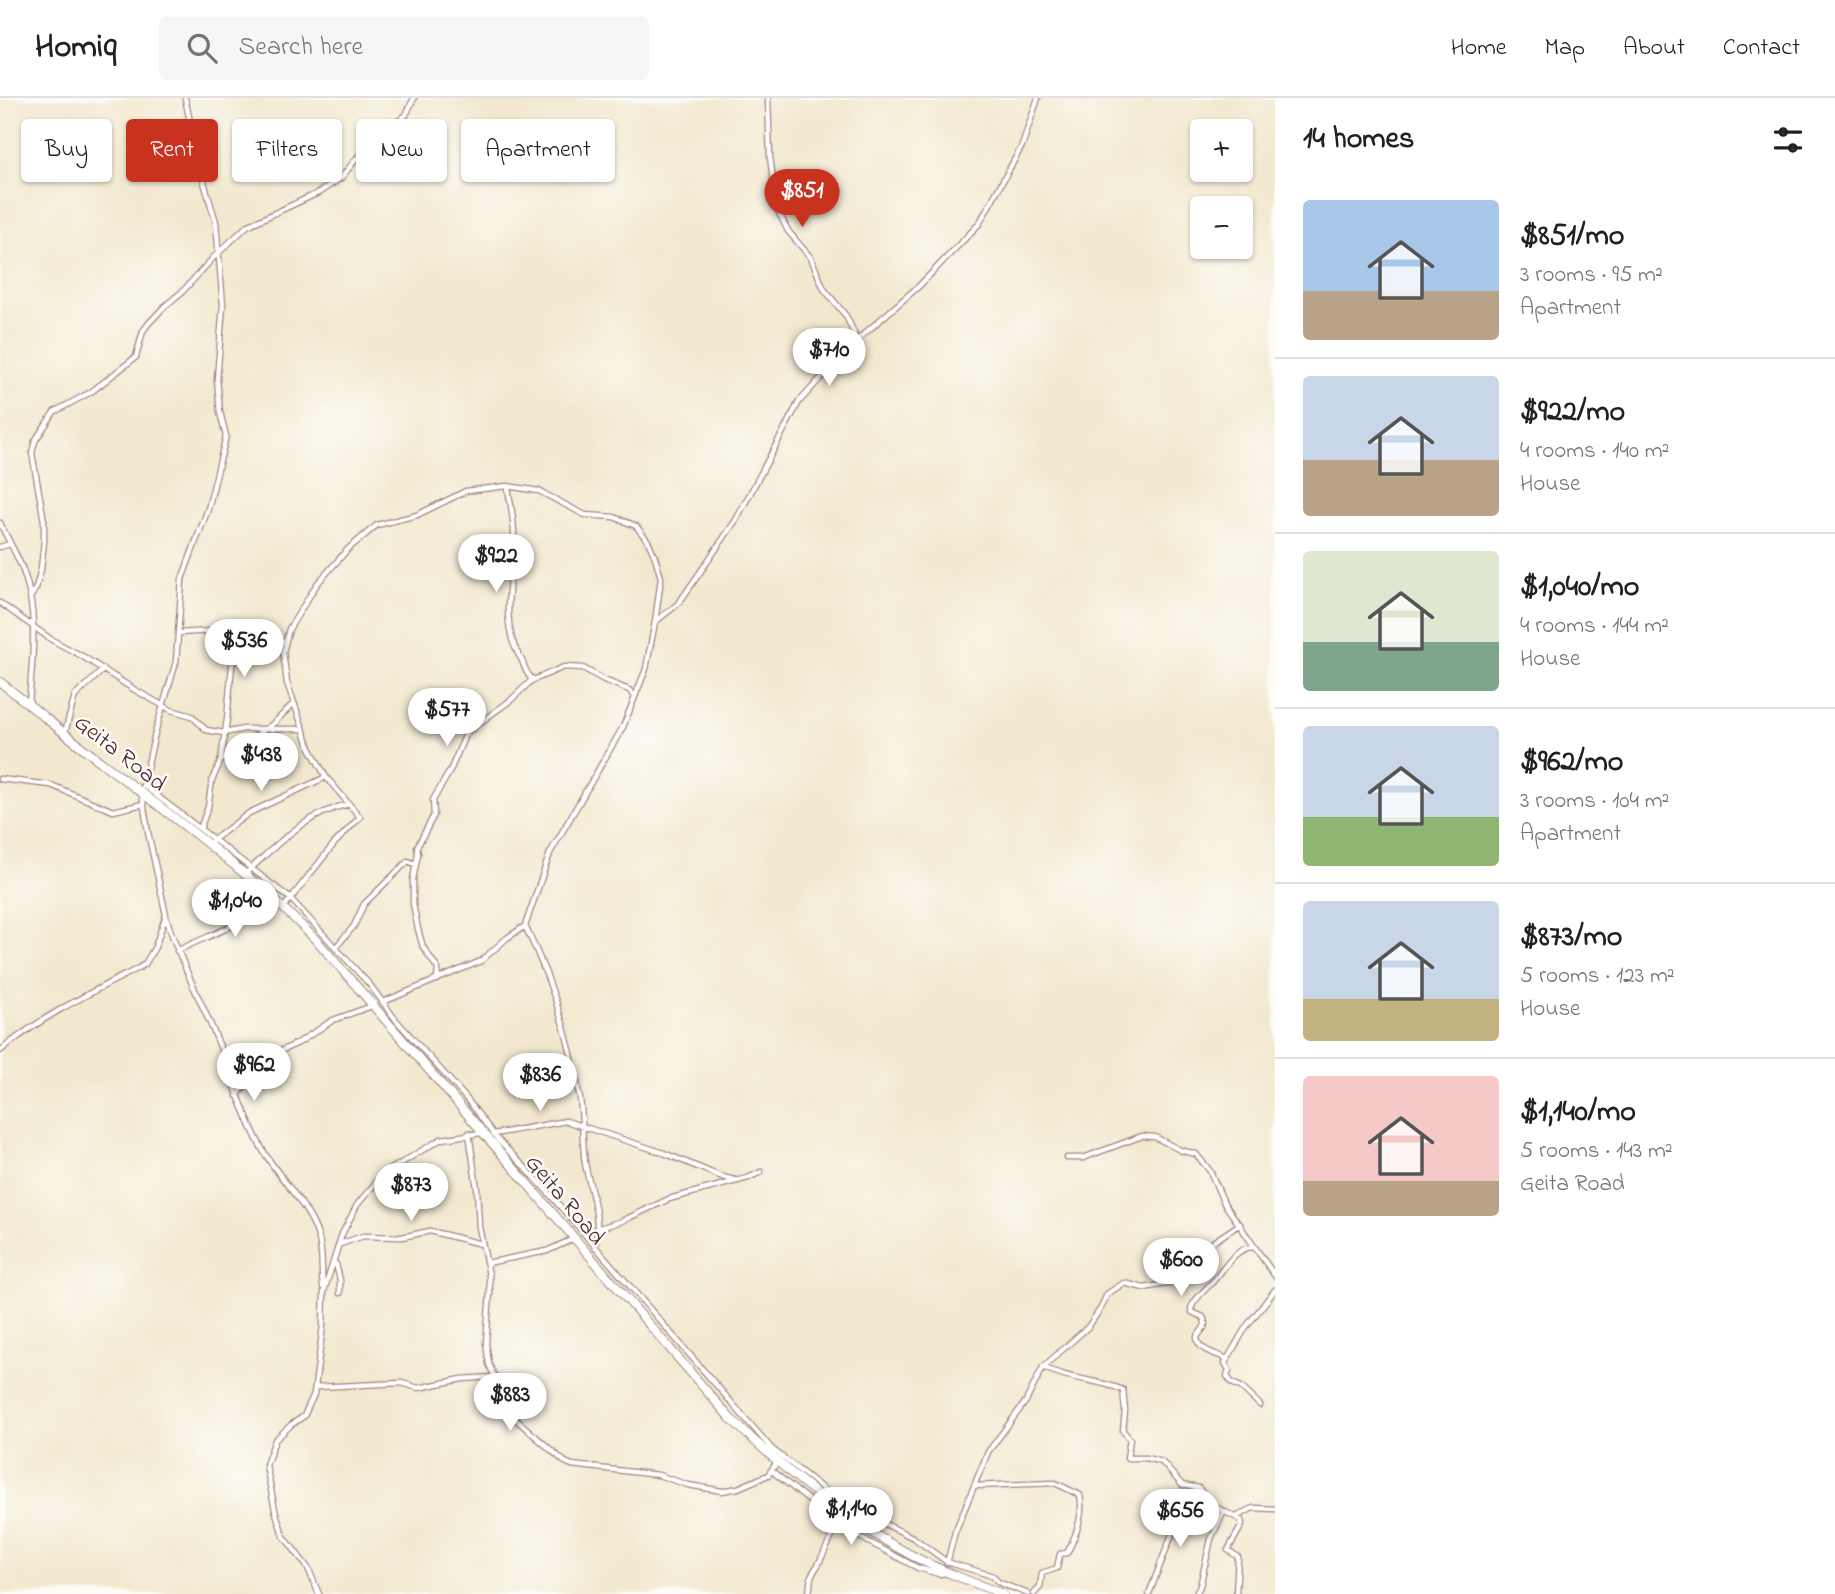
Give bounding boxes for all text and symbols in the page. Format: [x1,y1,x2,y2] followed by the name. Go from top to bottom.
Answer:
[159,17,649,80] search box
[35,24,117,72] text: Homiq
[183,29,221,67] icon: search
[239,29,363,67] text: Search here
[1451,31,1507,66] text: Home
[1545,31,1585,66] text: Map
[1623,31,1685,66] text: About
[1723,31,1800,66] text: Contact
[1303,118,1414,162] text: 14 homes
[21,119,112,182] chip: Buy
[126,119,218,182] chip: Rent
[232,119,342,182] chip: Filters
[356,119,447,182] chip: New
[461,119,615,182] chip: Apartment
[1190,119,1253,259] map controls
[1190,119,1253,182] button: +
[1769,121,1807,159] icon: filters
[761,170,843,229] pin: $851
[780,175,824,208] text: $851
[1190,196,1253,259] button: −
[1520,215,1624,259] text: $851/mo
[1359,228,1443,312] icon: home
[1520,259,1663,292] text: 3 rooms · 95 m²
[1520,292,1621,325] text: Apartment
[788,328,870,388] pin: $710
[809,334,849,367] text: $710
[1520,391,1625,435] text: $922/mo
[1359,404,1443,488] icon: home
[1520,435,1669,468] text: 4 rooms · 140 m²
[1520,468,1580,501] text: House
[455,534,537,594] pin: $922
[474,540,518,573] text: $922
[1520,566,1639,610] text: $1,040/mo
[1359,579,1443,663] icon: home
[1520,610,1669,643] text: 4 rooms · 144 m²
[203,620,285,679] pin: $536
[221,625,267,658] text: $536
[1520,643,1580,676] text: House
[406,688,488,748] pin: $577
[424,694,470,727] text: $577
[66,707,174,802] street label: Geita Road
[220,734,302,793] pin: $438
[240,739,282,772] text: $438
[1520,741,1623,785] text: $962/mo
[1359,754,1443,838] icon: home
[1520,785,1669,818] text: 3 rooms · 104 m²
[1520,818,1621,851] text: Apartment
[178,880,292,939] pin: $1,040
[208,885,262,918] text: $1,040
[1520,916,1622,960] text: $873/mo
[1359,929,1443,1013] icon: home
[1520,960,1675,993] text: 5 rooms · 123 m²
[1520,993,1580,1026] text: House
[213,1044,295,1103] pin: $962
[233,1049,275,1082] text: $962
[499,1054,581,1113] pin: $836
[519,1059,561,1092] text: $836
[1520,1091,1636,1135] text: $1,140/mo
[1359,1104,1443,1188] icon: home
[1520,1135,1673,1168] text: 5 rooms · 143 m²
[516,1147,613,1254] street label: Geita Road
[370,1164,452,1223] pin: $873
[1520,1168,1625,1201] text: Geita Road
[390,1169,432,1202] text: $873
[1140,1238,1222,1298] pin: $600
[1159,1244,1203,1277] text: $600
[469,1374,551,1433] pin: $883
[490,1379,530,1412] text: $883
[794,1488,908,1547] pin: $1,140
[1139,1490,1221,1549] pin: $656
[825,1493,877,1526] text: $1,140
[1156,1495,1204,1528] text: $656

